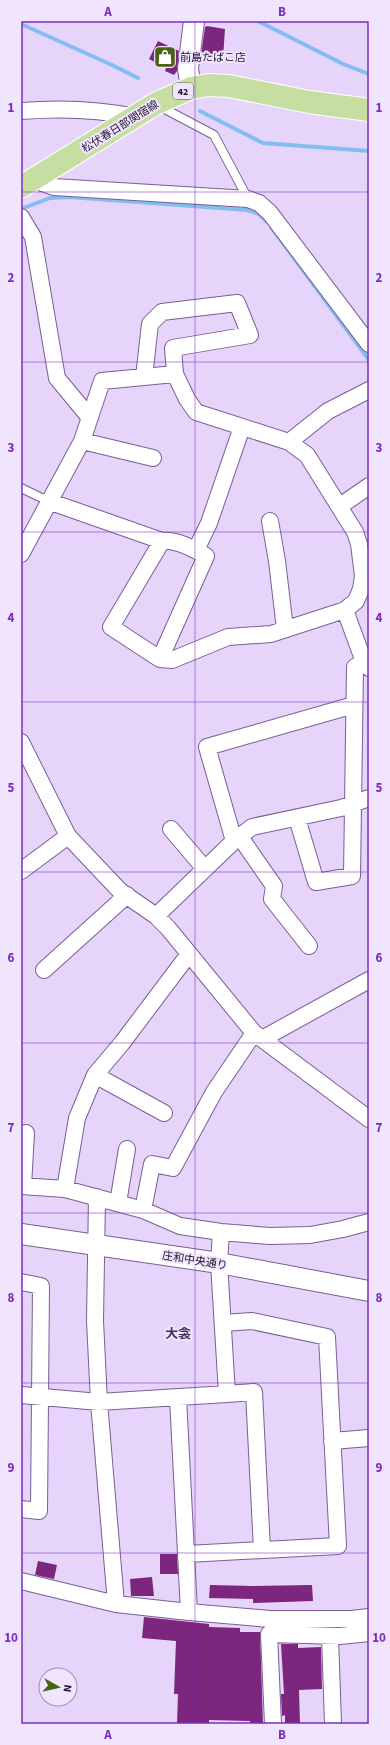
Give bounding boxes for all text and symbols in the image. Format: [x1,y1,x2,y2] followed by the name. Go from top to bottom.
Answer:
[103,3,112,21] text: A
[278,3,286,21] text: B
[152,44,178,70] shop icon: 前島たばこ店
[180,50,246,65] place label: 前島たばこ店
[173,83,193,99] road number: 42
[79,97,162,156] street label: 松伏春日部関宿線
[8,99,15,117] text: 1
[376,99,383,117] text: 1
[8,269,15,287] text: 2
[376,269,383,287] text: 2
[8,439,15,457] text: 3
[376,439,383,457] text: 3
[8,609,15,627] text: 4
[376,609,383,627] text: 4
[8,779,15,797] text: 5
[376,779,383,797] text: 5
[8,949,15,967] text: 6
[376,949,383,967] text: 6
[8,1119,15,1137] text: 7
[376,1119,383,1137] text: 7
[161,1248,229,1273] street label: 庄和中央通り
[8,1289,15,1307] text: 8
[376,1289,383,1307] text: 8
[165,1325,191,1343] district label: 大衾
[8,1459,15,1477] text: 9
[376,1459,383,1477] text: 9
[4,1629,18,1647] text: 10
[372,1629,386,1647] text: 10
[38,1667,78,1707] north arrow
[59,1684,75,1693] text: N
[103,1726,112,1744] text: A
[278,1726,286,1744] text: B

